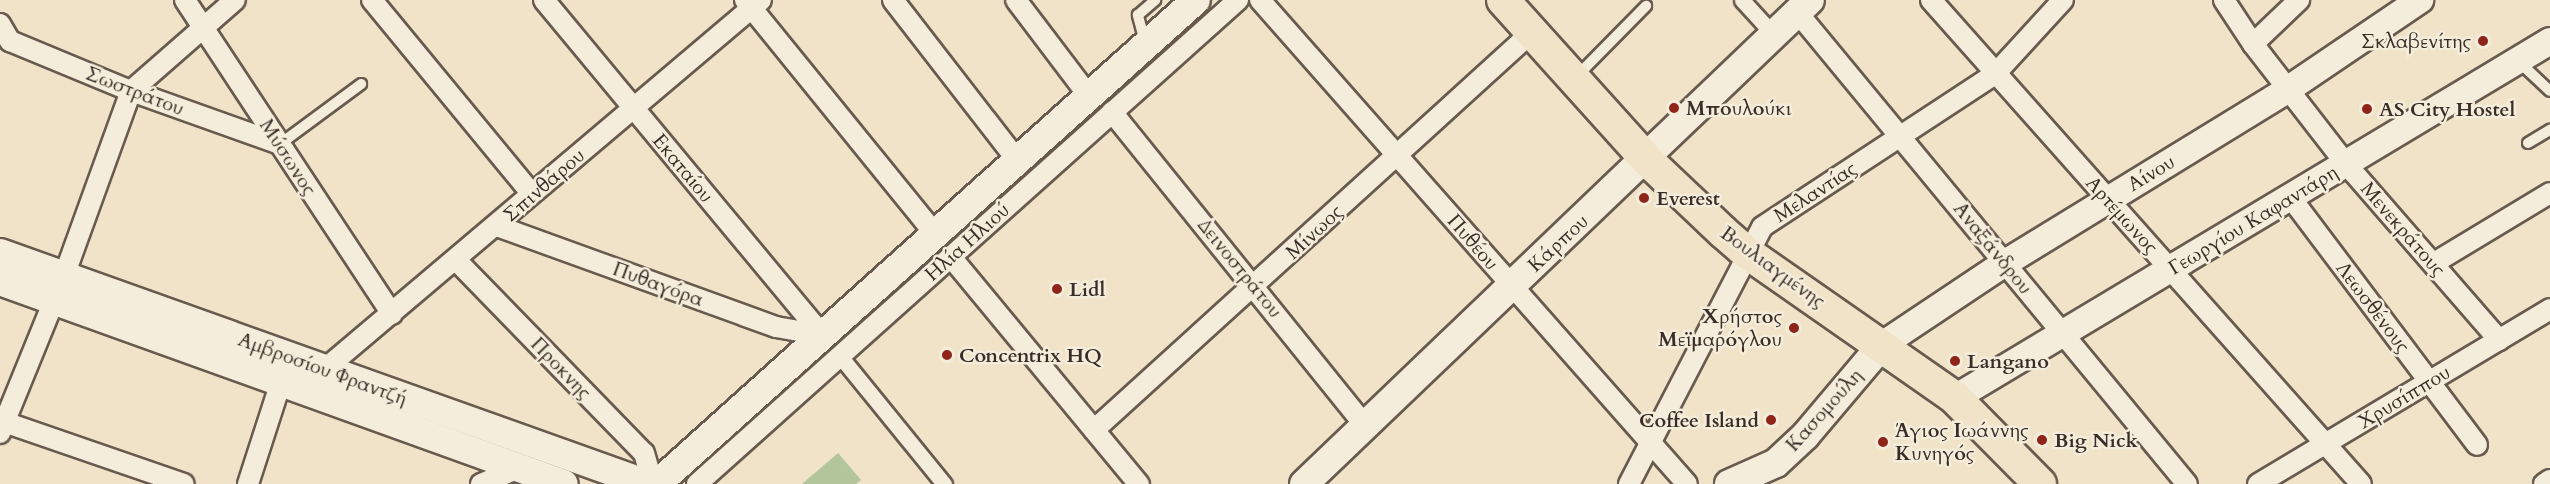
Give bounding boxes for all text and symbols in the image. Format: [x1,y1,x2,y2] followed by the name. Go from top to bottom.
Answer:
[2361,29,2471,53] place label: Σκλαβενίτης
[2476,34,2490,48] marker: Σκλαβενίτης
[83,61,187,121] street label: Σωστράτου
[1686,96,1792,120] place label: Μπουλούκι
[2379,97,2515,121] place label: AS City Hostel
[1667,101,1681,115] marker: Μπουλούκι
[2360,102,2374,116] marker: AS City Hostel
[254,114,322,200] street label: Μύσωνος
[647,129,719,207] street label: Εκαταίου
[498,143,590,227] street label: Σπινθάρου
[2123,150,2179,196] street label: Αίνου
[1769,156,1861,228] street label: Μελαντίας
[2164,160,2342,280] street label: Γεωργίου Καφαντάρη
[2081,171,2163,259] street label: Αρτέμωνος
[2355,177,2451,281] street label: Μενεκράτους
[1656,186,1720,210] place label: Everest
[1637,191,1651,205] marker: Everest
[1948,197,2038,299] street label: Αναξάνδρου
[920,198,1014,286] street label: Ηλία Ηλιού
[1281,200,1347,264] street label: Μίνωος
[1442,209,1504,275] street label: Πυθέου
[1523,209,1593,277] street label: Κάρπου
[1193,213,1287,323] street label: Δεινοστράτου
[1716,221,1830,313] street label: Βουλιαγμένης
[609,257,707,311] street label: Πυθαγόρα
[2331,257,2415,357] street label: Λεωσθένους
[1069,277,1105,301] place label: Lidl
[1050,282,1064,296] marker: Lidl
[1658,304,1782,351] place label: Χρήστος Μεϊμαρόγλου
[1787,321,1801,335] marker: Χρήστος Μεϊμαρόγλου
[235,327,411,411] street label: Αμβροσίου Φραντζή
[526,332,596,404] street label: Προκνης
[959,343,1102,367] place label: Concentrix HQ
[940,348,954,362] marker: Concentrix HQ
[1967,349,2049,373] place label: Langano
[1948,354,1962,368] marker: Langano
[2353,360,2455,434] street label: Χρυσίππου
[1781,364,1867,456] street label: Κασομούλη
[1639,408,1759,432] place label: Coffee Island
[1764,413,1778,427] marker: Coffee Island
[1895,418,2029,465] place label: Άγιος Ιωάννης Κυνηγός
[2054,428,2138,452] place label: Big Nick
[2035,433,2049,447] marker: Big Nick
[1876,435,1890,449] marker: Άγιος Ιωάννης Κυνηγός

